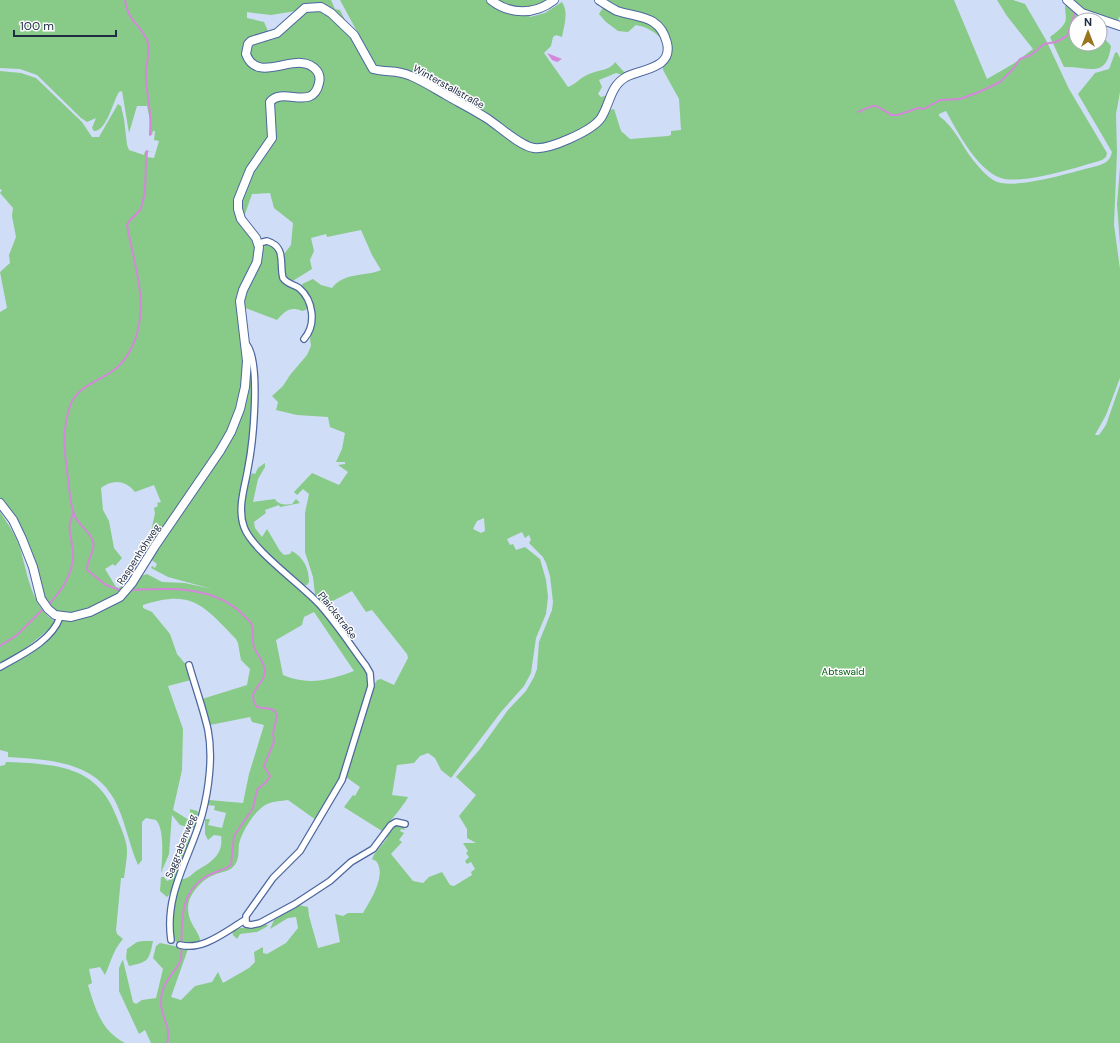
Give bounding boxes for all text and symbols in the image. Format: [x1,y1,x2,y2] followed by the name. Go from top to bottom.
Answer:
[14,12,116,38] scale bar
[1068,12,1108,52] north arrow
[1084,15,1092,29] text: N
[20,18,54,34] text: 100 m
[411,61,487,112] street label: Winterstallstraße
[114,521,163,587] street label: Raspenhöhweg
[315,589,360,642] street label: Plaickstraße
[822,665,864,678] park label: Abtswald
[162,812,199,880] street label: Saggrabenweg

